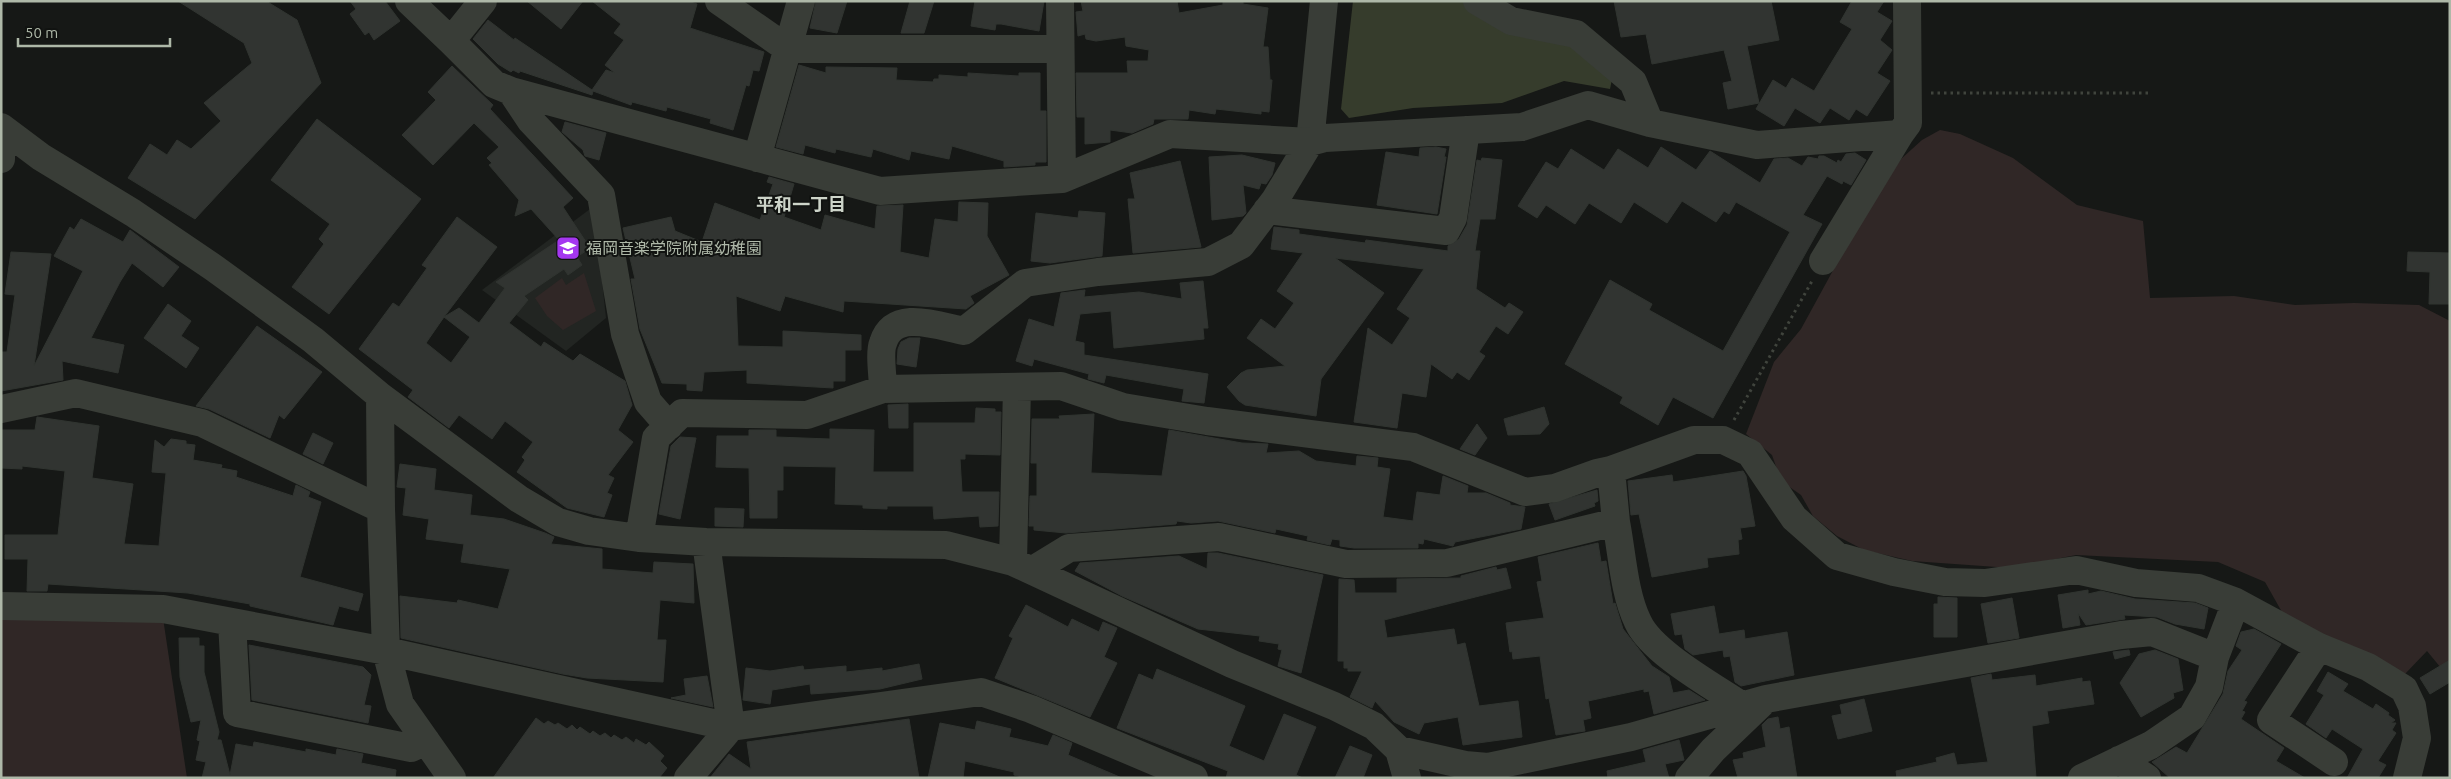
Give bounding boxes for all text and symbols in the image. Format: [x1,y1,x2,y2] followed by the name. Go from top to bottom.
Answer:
[18,15,170,47] scale bar
[25,24,58,41] text: 50 m
[756,194,846,214] district label: 平和一丁目
[555,235,581,261] school or university icon: 福岡音楽学院附属幼稚園
[586,239,762,257] place label: 福岡音楽学院附属幼稚園

